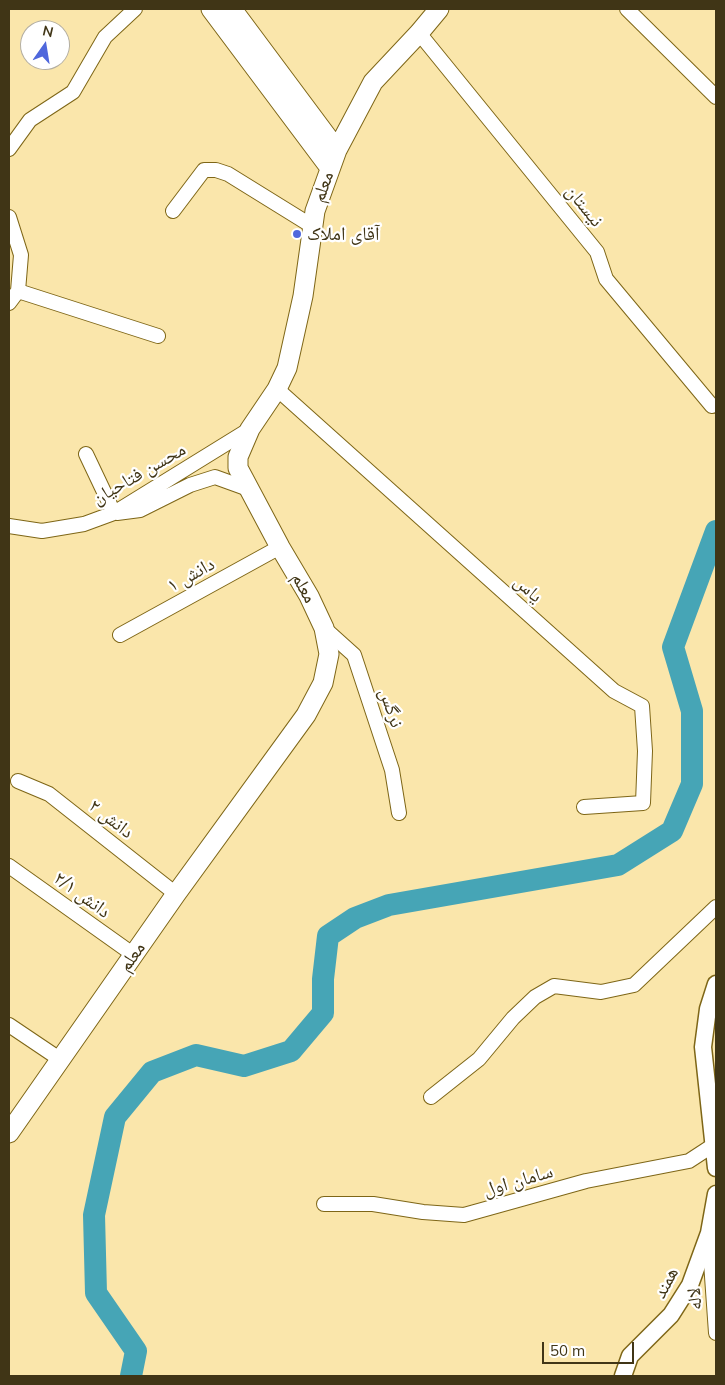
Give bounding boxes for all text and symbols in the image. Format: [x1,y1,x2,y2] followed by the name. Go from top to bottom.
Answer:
[20,20,70,70] north arrow
[41,21,55,41] text: N
[307,169,339,205] street label: معلم
[560,180,608,232] street label: نیستان
[307,223,380,245] place label: آقای املاک
[291,228,303,240] marker: آقای املاک
[88,438,190,510] street label: محسن فتاحیان
[163,553,219,597] street label: دانش ۱
[286,569,322,607] street label: معلم
[509,570,547,608] street label: یاس
[374,685,408,731] street label: نرگس
[84,794,138,844] street label: دانش ۲
[49,867,115,923] street label: دانش ۲/۱
[114,938,150,976] street label: معلم
[480,1160,556,1202] street label: سامان اول
[648,1263,684,1303] street label: همند
[683,1287,707,1311] street label: لاله
[545,1332,638,1364] scale bar
[550,1341,585,1360] text: 50 m

